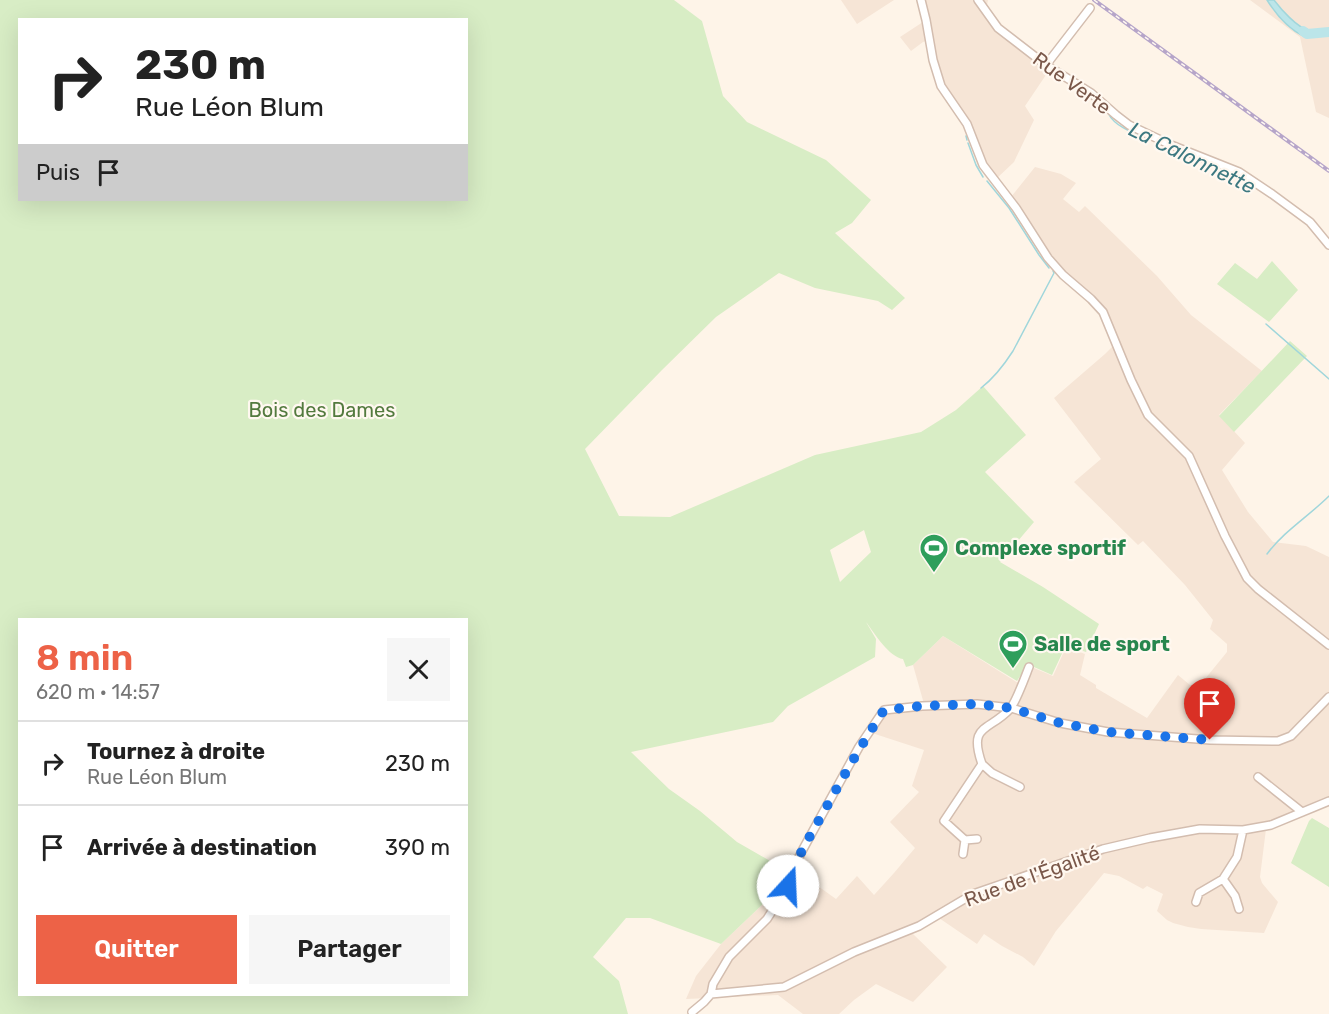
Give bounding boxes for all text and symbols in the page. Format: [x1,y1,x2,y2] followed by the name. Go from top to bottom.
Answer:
[135,40,266,90] text: 230 m
[36,42,114,120] icon: right
[1028,47,1116,119] street label: Rue Verte
[135,91,324,123] text: Rue Léon Blum
[1125,116,1260,199] water label: La Calonnette
[92,156,125,189] icon: arrive
[36,159,80,186] text: Puis
[249,398,395,422] park label: Bois des Dames
[918,532,950,574] sports icon: Complexe sportif
[955,536,1126,560] place label: Complexe sportif
[997,628,1029,670] sports icon: Salle de sport
[1034,632,1170,656] place label: Salle de sport
[36,636,133,679] text: 8 min
[387,638,450,701] button: close
[1184,678,1235,740] pin
[36,680,160,704] text: 620 m · 14:57
[1193,687,1226,720] icon: arrive
[87,738,265,765] text: Tournez à droite
[36,747,69,780] icon: right
[385,750,450,777] text: 230 m
[87,765,227,789] text: Rue Léon Blum
[36,831,69,864] icon: arrive
[87,834,317,861] text: Arrivée à destination
[385,834,450,861] text: 390 m
[961,840,1103,912] street label: Rue de l'Égalité
[756,854,820,918] position arrow
[36,915,237,984] button: Quitter
[249,915,450,984] button: Partager

